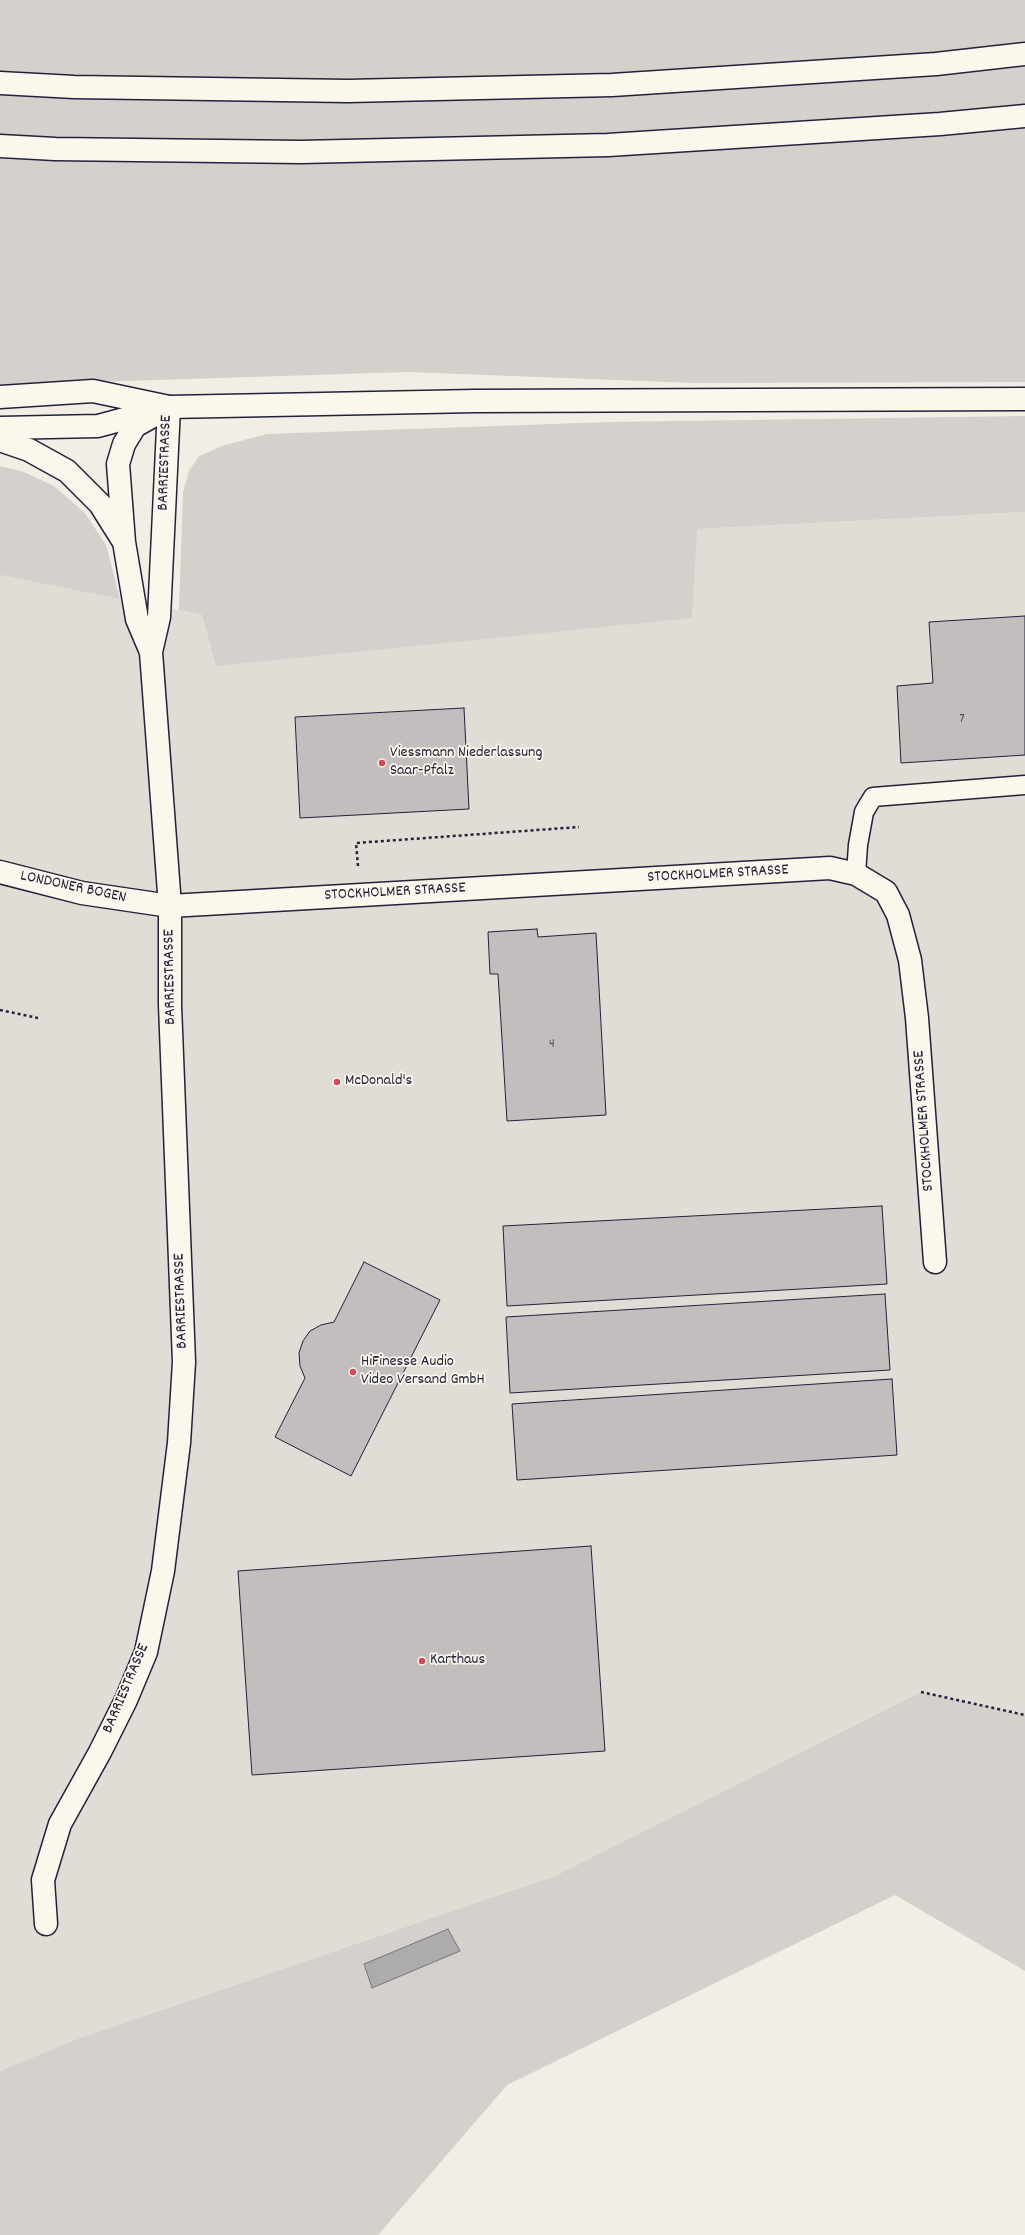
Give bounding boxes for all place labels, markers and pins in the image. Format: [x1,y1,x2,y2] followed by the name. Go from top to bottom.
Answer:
[390,744,543,782] place label: Viessmann Niederlassung Saar-Pfalz
[377,758,387,768] marker: Viessmann Niederlassung Saar-Pfalz
[345,1072,412,1092] place label: McDonald's
[332,1077,342,1087] marker: McDonald's
[361,1353,485,1391] place label: HiFinesse Audio Video Versand GmbH
[348,1367,358,1377] marker: HiFinesse Audio Video Versand GmbH
[430,1651,485,1671] place label: Karthaus
[417,1656,427,1666] marker: Karthaus

